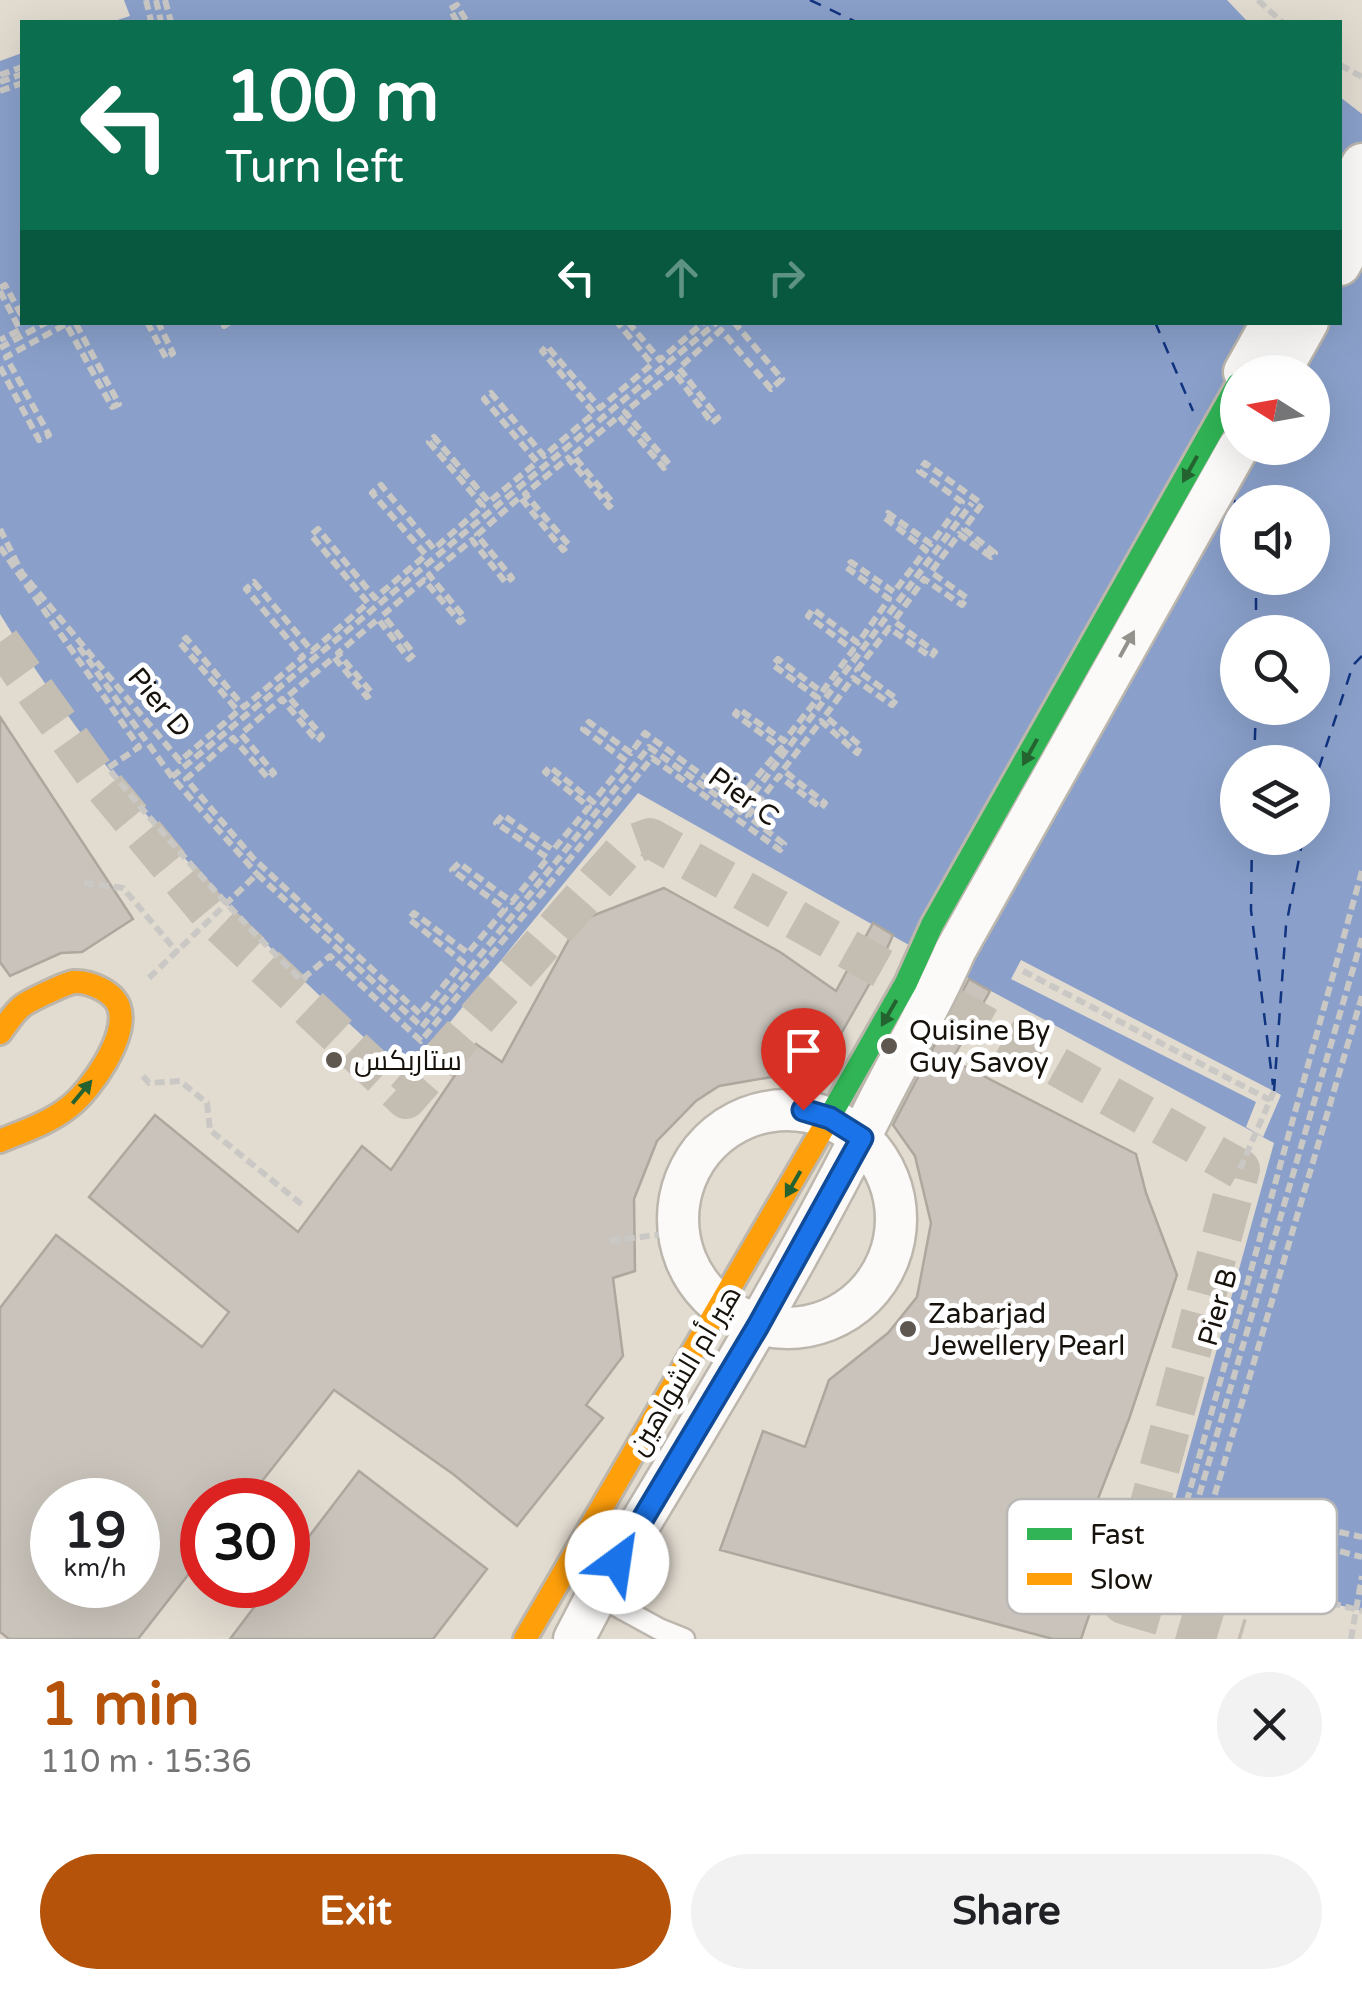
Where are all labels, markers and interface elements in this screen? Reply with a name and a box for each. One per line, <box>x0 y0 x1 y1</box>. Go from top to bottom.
text: 100 m <box>225 56 439 140</box>
icon: left <box>60 60 190 190</box>
text: Turn left <box>225 141 404 195</box>
icon: left <box>549 250 604 305</box>
icon: ahead <box>654 250 709 305</box>
icon: right <box>759 250 814 305</box>
north arrow <box>1220 355 1330 465</box>
map controls <box>1220 355 1330 855</box>
one-way arrow <box>1181 455 1199 483</box>
button: sound <box>1220 485 1330 595</box>
button: search <box>1220 615 1330 725</box>
one-way arrow <box>1119 630 1136 659</box>
street label: Pier D <box>120 661 198 744</box>
one-way arrow <box>1021 738 1039 766</box>
button: layers <box>1220 745 1330 855</box>
street label: Pier C <box>702 760 785 834</box>
one-way arrow <box>881 998 898 1027</box>
pin <box>761 1008 846 1111</box>
place label: Quisine By Guy Savoy <box>909 1014 1050 1080</box>
icon: arrive <box>776 1023 831 1078</box>
marker: Quisine By Guy Savoy <box>878 1035 900 1057</box>
place label: ستاربكس <box>354 1044 462 1078</box>
marker: ستاربكس <box>323 1049 345 1071</box>
one-way arrow <box>71 1080 93 1105</box>
one-way arrow <box>784 1169 801 1198</box>
street label: Pier B <box>1191 1265 1245 1350</box>
street label: هير أم الشواهين <box>620 1279 751 1462</box>
place label: Zabarjad Jewellery Pearl <box>928 1297 1125 1363</box>
marker: Zabarjad Jewellery Pearl <box>897 1318 919 1340</box>
speed limit sign: 30 <box>180 1478 310 1608</box>
legend <box>1007 1499 1337 1614</box>
text: 19 <box>64 1501 126 1561</box>
position arrow <box>565 1510 669 1614</box>
text: Fast <box>1090 1518 1145 1552</box>
text: km/h <box>64 1553 126 1583</box>
text: Slow <box>1090 1563 1153 1597</box>
text: 1 min <box>40 1669 200 1741</box>
button: close <box>1217 1672 1322 1777</box>
text: 110 m · 15:36 <box>40 1743 252 1781</box>
button: Exit <box>40 1854 671 1969</box>
button: Share <box>691 1854 1322 1969</box>

